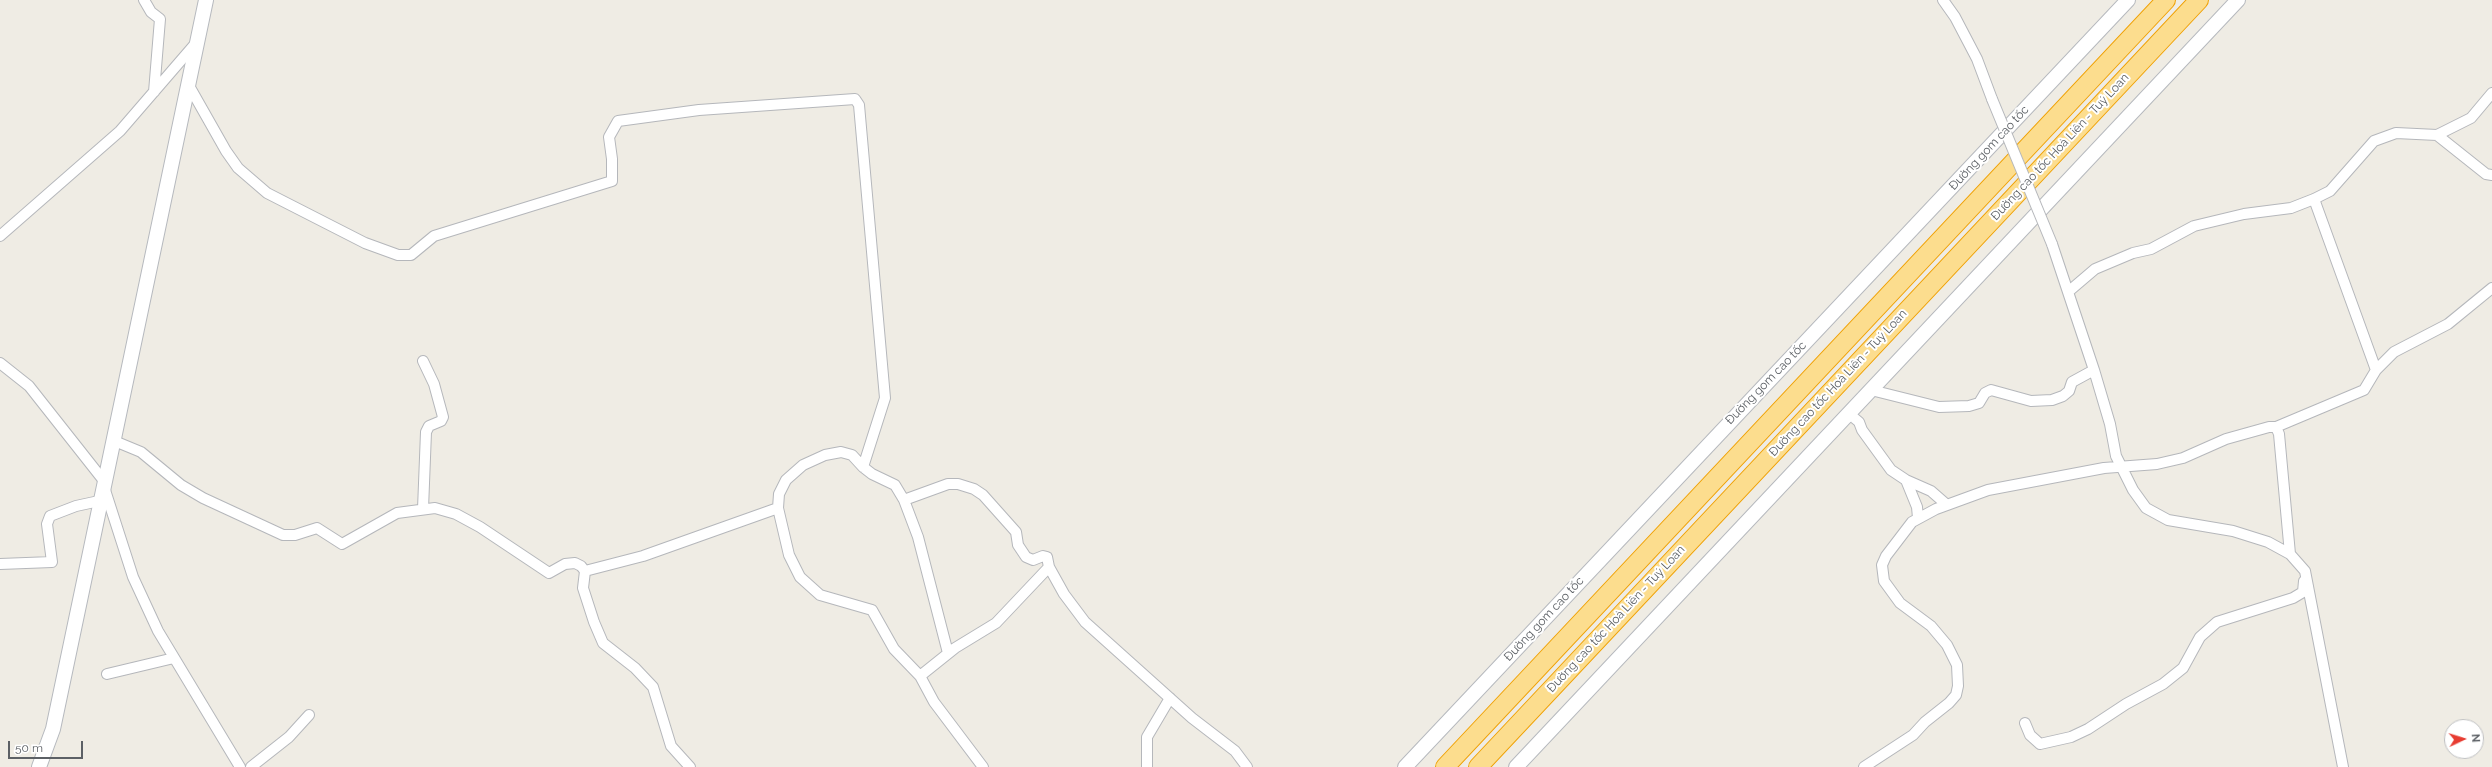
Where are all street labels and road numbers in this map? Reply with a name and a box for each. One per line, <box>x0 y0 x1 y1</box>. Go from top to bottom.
street label: Đường cao tốc Hoà Liên - Tuý Loan <box>1988 71 2132 223</box>
street label: Đường gom cao tốc <box>1946 103 2032 193</box>
street label: Đường cao tốc Hoà Liên - Tuý Loan <box>1766 307 1910 459</box>
street label: Đường gom cao tốc <box>1723 338 1809 428</box>
street label: Đường cao tốc Hoà Liên - Tuý Loan <box>1544 543 1688 695</box>
street label: Đường gom cao tốc <box>1501 574 1587 664</box>

